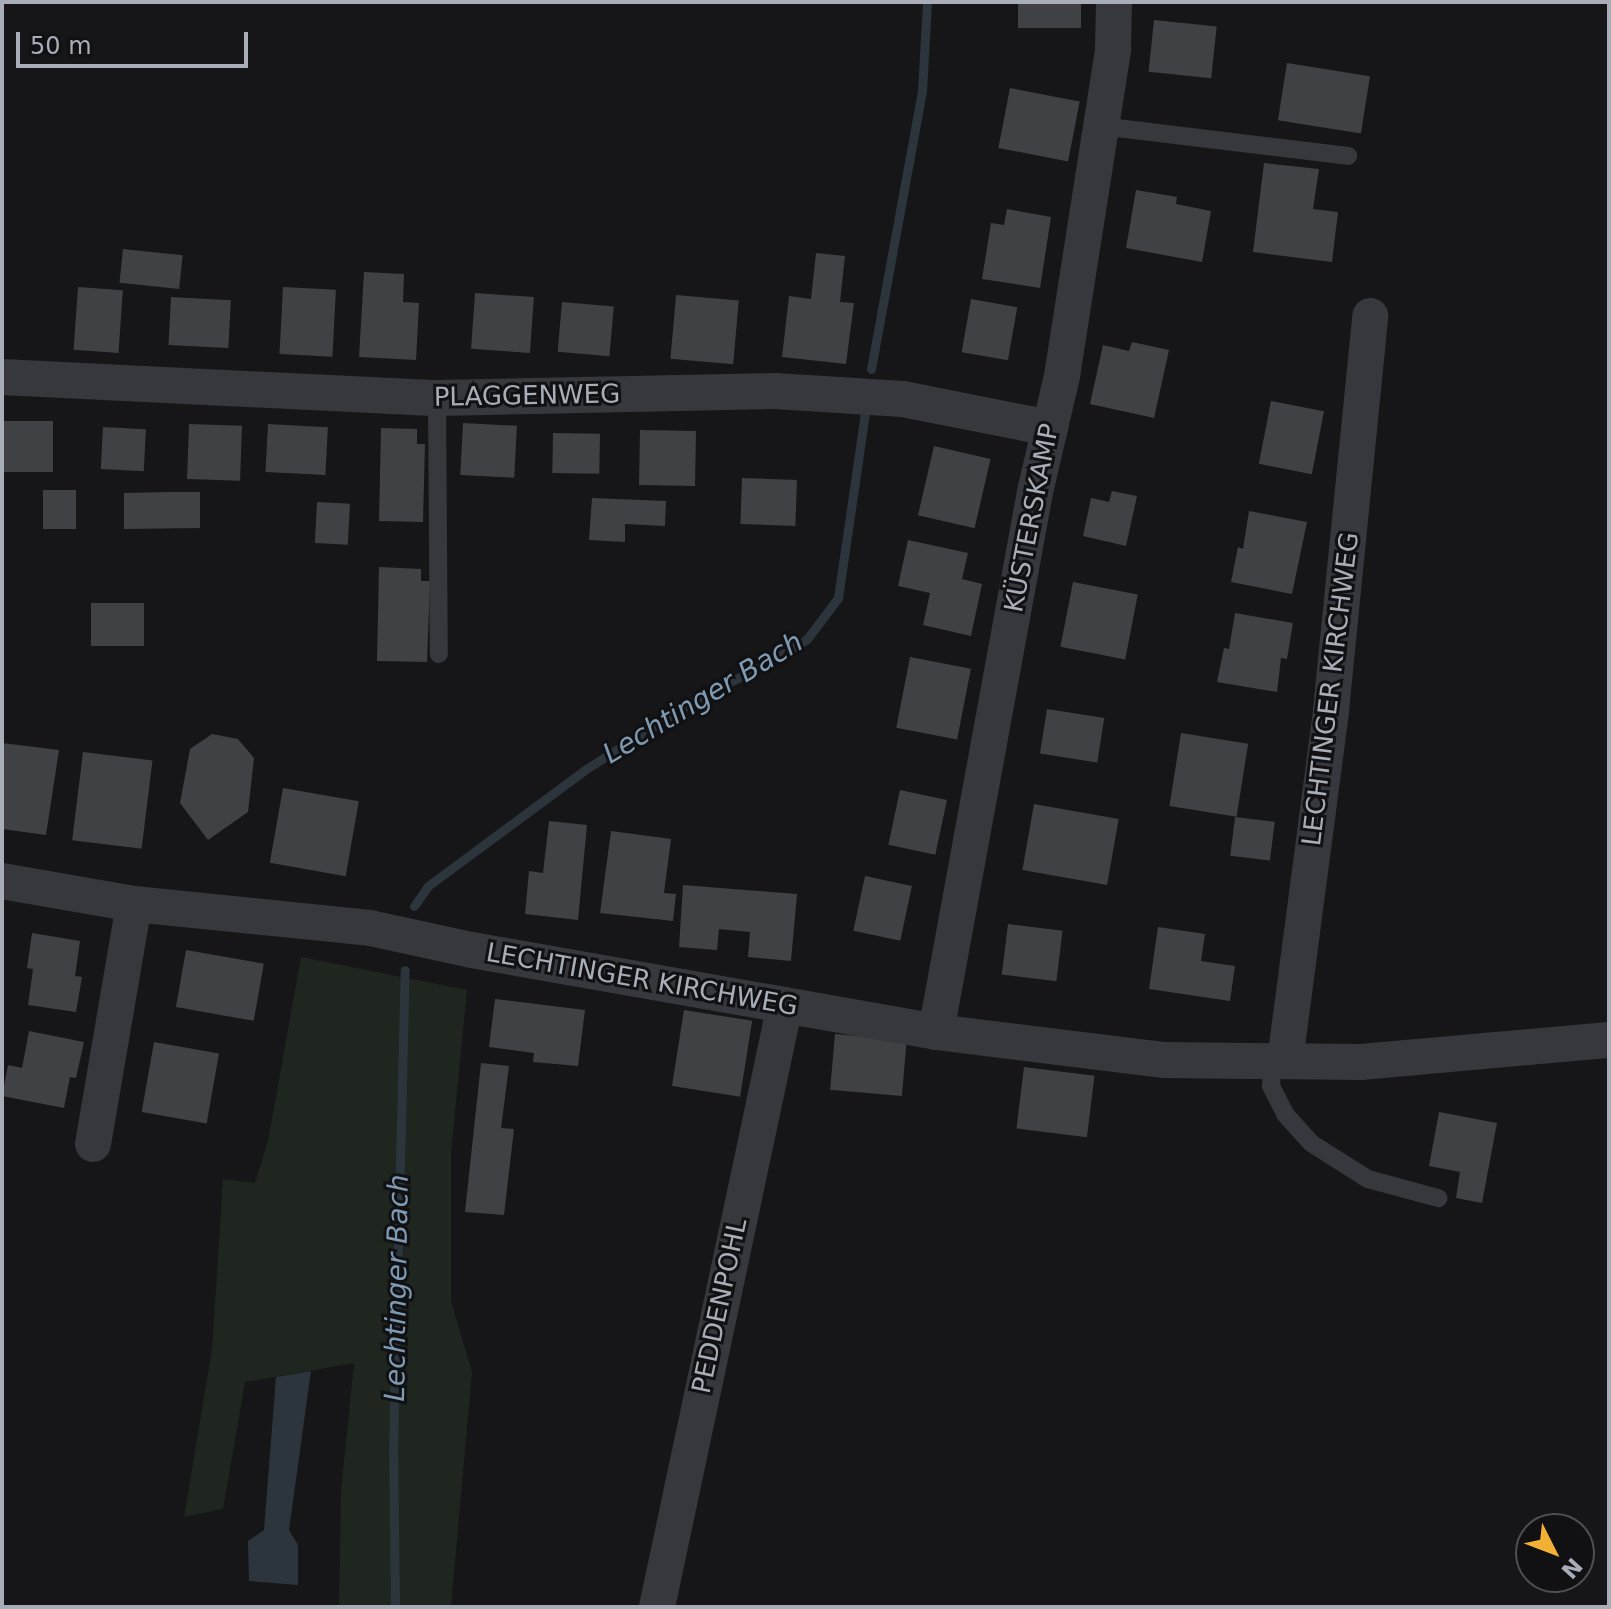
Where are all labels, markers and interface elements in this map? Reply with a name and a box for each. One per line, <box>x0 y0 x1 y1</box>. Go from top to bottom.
scale bar <box>20 16 252 66</box>
text: 50 m <box>30 32 92 60</box>
street label: PLAGGENWEG <box>433 379 621 413</box>
street label: KÜSTERSKAMP <box>998 421 1066 615</box>
street label: LECHTINGER KIRCHWEG <box>1296 530 1366 848</box>
water label: Lechtinger Bach <box>597 625 809 771</box>
street label: LECHTINGER KIRCHWEG <box>484 937 800 1023</box>
water label: Lechtinger Bach <box>378 1174 416 1402</box>
street label: PEDDENPOHL <box>686 1216 754 1396</box>
north arrow <box>1515 1513 1595 1593</box>
text: N <box>1556 1553 1587 1583</box>

